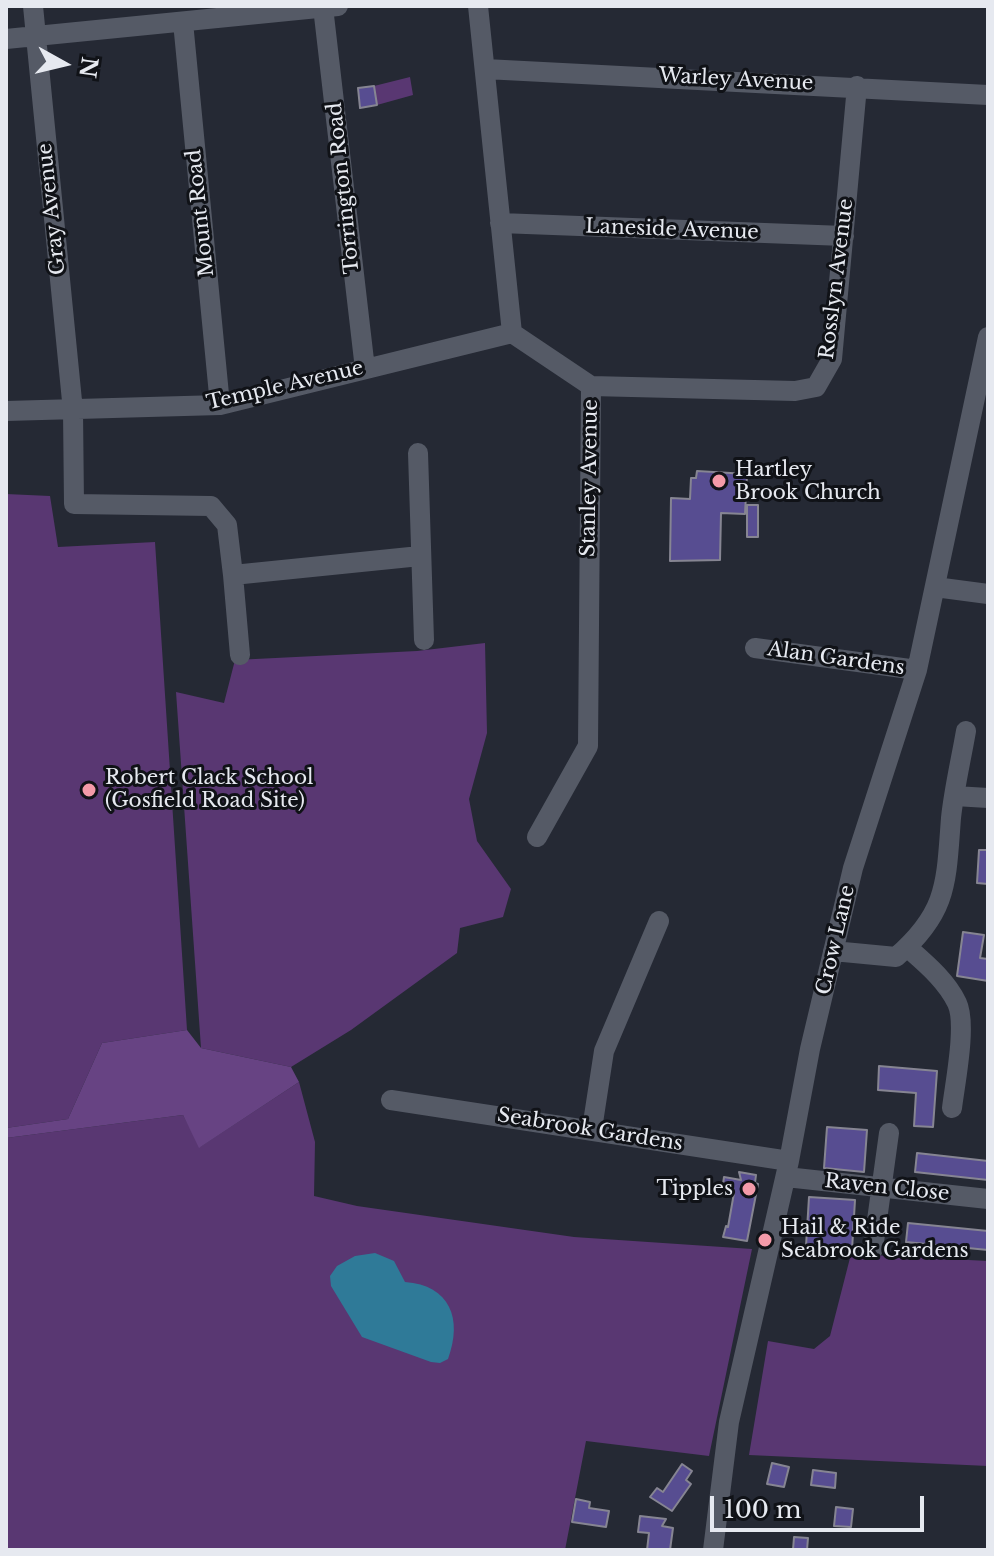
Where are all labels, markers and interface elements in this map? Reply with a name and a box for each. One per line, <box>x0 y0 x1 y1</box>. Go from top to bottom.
north arrow <box>24 24 104 104</box>
text: N <box>73 55 103 80</box>
street label: Warley Avenue <box>658 64 814 96</box>
street label: Torrington Road <box>323 101 365 275</box>
street label: Gray Avenue <box>33 142 71 276</box>
street label: Mount Road <box>182 148 220 278</box>
street label: Rosslyn Avenue <box>815 197 859 361</box>
street label: Laneside Avenue <box>585 215 759 245</box>
street label: Temple Avenue <box>204 356 366 416</box>
street label: Stanley Avenue <box>577 399 603 557</box>
place label: Hartley Brook Church <box>735 458 881 505</box>
marker: Hartley Brook Church <box>710 472 728 490</box>
street label: Alan Gardens <box>766 638 906 680</box>
place label: Robert Clack School (Gosfield Road Site) <box>105 766 313 813</box>
marker: Robert Clack School (Gosfield Road Site) <box>80 781 98 799</box>
street label: Crow Lane <box>812 883 860 997</box>
street label: Seabrook Gardens <box>495 1103 685 1157</box>
street label: Raven Close <box>823 1170 951 1206</box>
place label: Tipples <box>657 1177 733 1201</box>
marker: Tipples <box>740 1180 758 1198</box>
place label: Hail & Ride Seabrook Gardens <box>781 1216 969 1263</box>
marker: Hail & Ride Seabrook Gardens <box>756 1231 774 1249</box>
scale bar <box>714 1480 928 1530</box>
text: 100 m <box>724 1495 802 1524</box>

